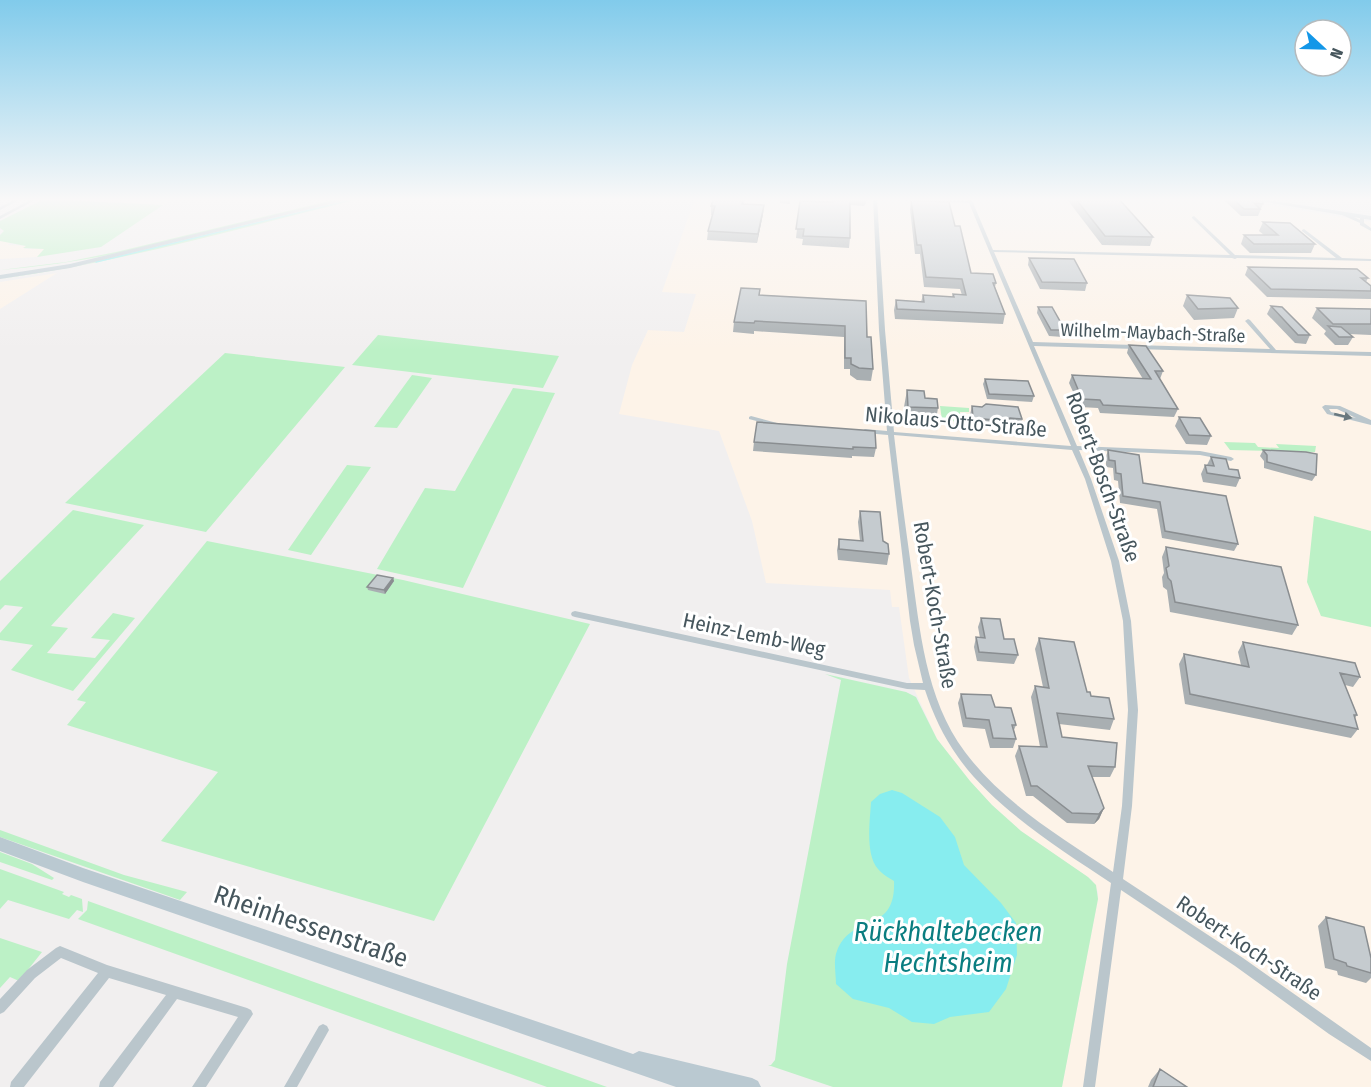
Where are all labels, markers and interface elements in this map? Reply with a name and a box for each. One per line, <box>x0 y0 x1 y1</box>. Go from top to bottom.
north arrow <box>1293 18 1353 78</box>
text: N <box>1326 45 1347 61</box>
street label: Wilhelm-Maybach-Straße <box>1060 319 1246 347</box>
street label: Robert-Bosch-Straße <box>1060 388 1146 566</box>
street label: Nikolaus-Otto-Straße <box>864 401 1048 443</box>
one-way arrow <box>1333 412 1352 422</box>
street label: Robert-Koch-Straße <box>907 519 963 691</box>
street label: Heinz-Lemb-Weg <box>680 607 828 663</box>
street label: Rheinhessenstraße <box>210 879 412 974</box>
street label: Robert-Koch-Straße <box>1171 890 1327 1006</box>
water label: Rückhaltebecken Hechtsheim <box>854 916 1042 979</box>

